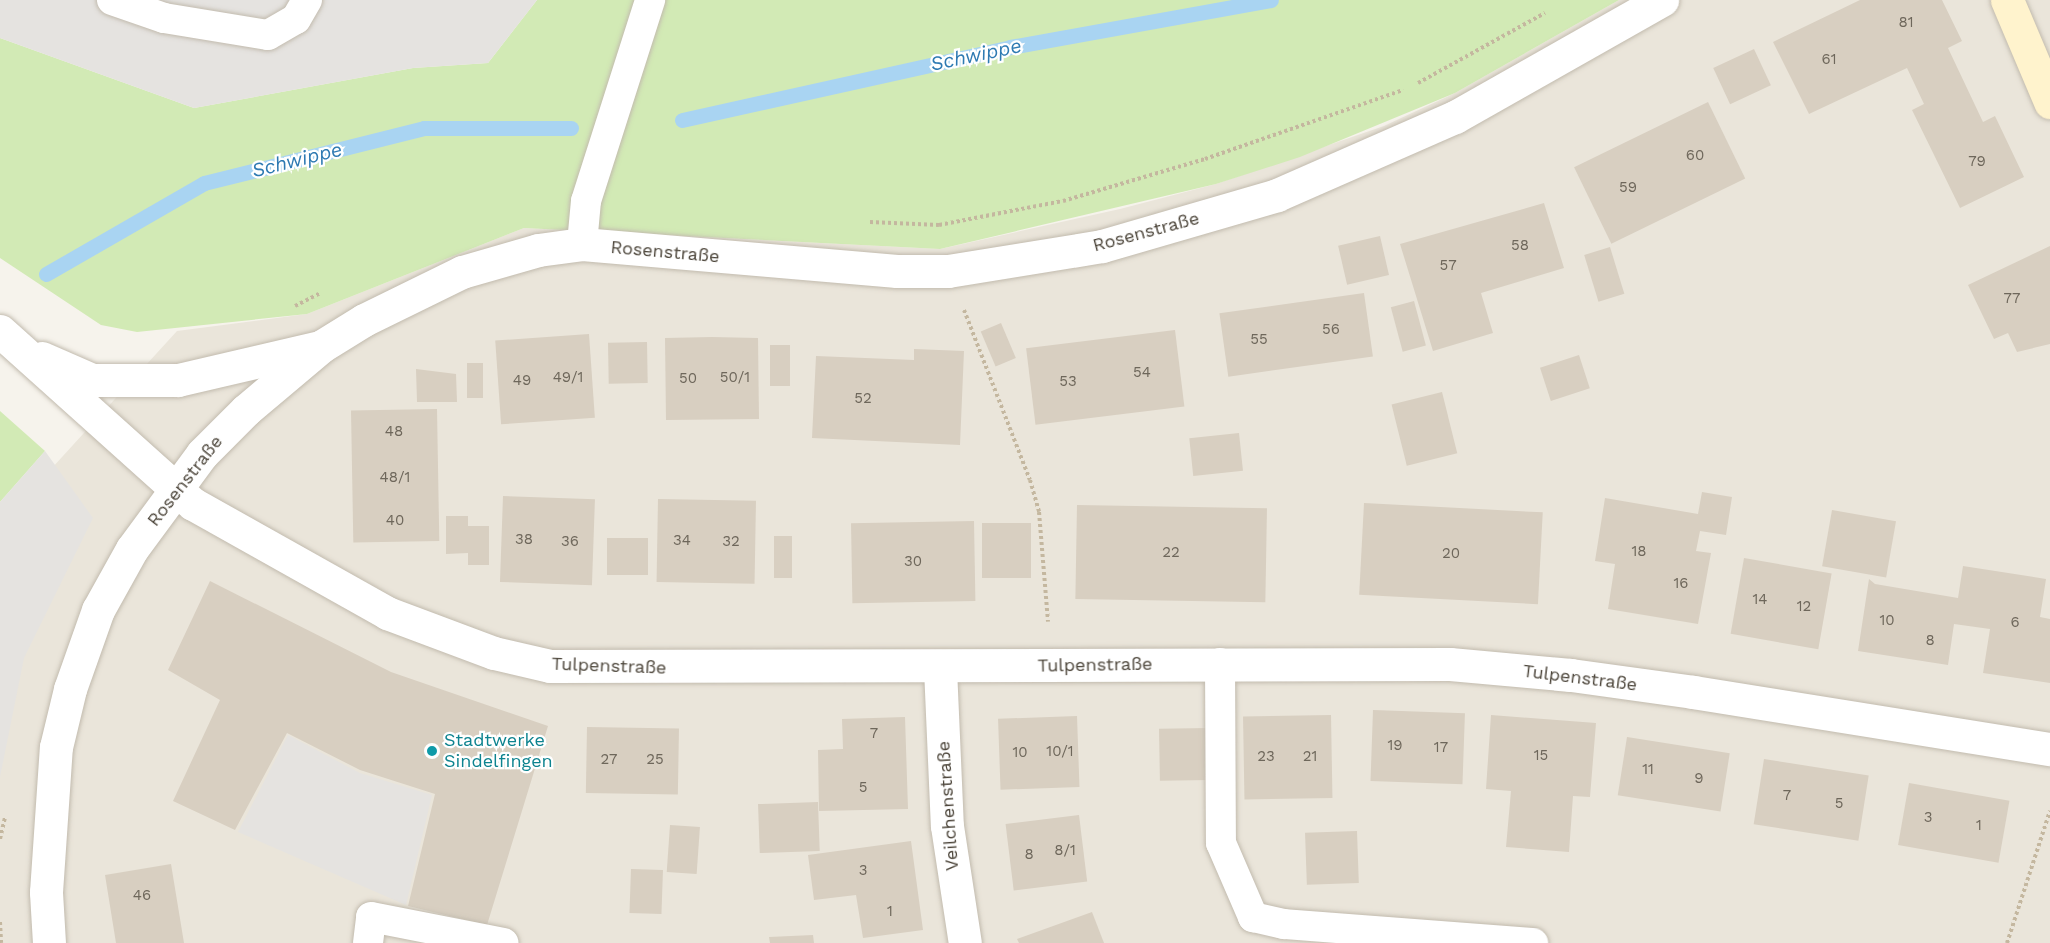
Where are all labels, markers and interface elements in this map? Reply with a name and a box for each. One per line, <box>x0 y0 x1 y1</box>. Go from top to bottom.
house number: 81 <box>1898 14 1914 32</box>
water label: Schwippe <box>928 34 1024 76</box>
house number: 61 <box>1822 51 1836 69</box>
water label: Schwippe <box>249 137 345 183</box>
house number: 60 <box>1686 147 1704 165</box>
house number: 79 <box>1968 153 1986 171</box>
house number: 59 <box>1619 179 1637 197</box>
street label: Rosenstraße <box>1090 207 1202 257</box>
street label: Rosenstraße <box>610 236 720 268</box>
house number: 58 <box>1511 237 1529 255</box>
house number: 57 <box>1439 257 1457 275</box>
house number: 77 <box>2004 290 2020 308</box>
house number: 56 <box>1322 321 1340 339</box>
house number: 55 <box>1250 331 1268 349</box>
house number: 54 <box>1133 364 1151 382</box>
house number: 49/1 <box>553 369 583 387</box>
house number: 50/1 <box>720 369 750 387</box>
house number: 50 <box>679 370 697 388</box>
house number: 49 <box>513 372 531 390</box>
house number: 53 <box>1059 373 1077 391</box>
house number: 52 <box>854 390 872 408</box>
house number: 48 <box>385 423 403 441</box>
street label: Rosenstraße <box>143 431 227 531</box>
house number: 48/1 <box>380 469 410 487</box>
house number: 40 <box>386 512 404 530</box>
house number: 38 <box>515 531 533 549</box>
house number: 34 <box>673 532 691 550</box>
house number: 36 <box>561 533 579 551</box>
house number: 32 <box>722 533 740 551</box>
house number: 18 <box>1631 543 1647 561</box>
house number: 22 <box>1162 544 1180 562</box>
house number: 20 <box>1442 545 1460 563</box>
house number: 30 <box>904 553 922 571</box>
house number: 16 <box>1674 575 1688 593</box>
house number: 14 <box>1752 591 1768 609</box>
house number: 12 <box>1797 598 1811 616</box>
house number: 10 <box>1879 612 1895 630</box>
house number: 6 <box>2010 614 2020 632</box>
house number: 8 <box>1925 632 1935 650</box>
street label: Tulpenstraße <box>551 653 667 679</box>
street label: Tulpenstraße <box>1037 653 1153 677</box>
street label: Tulpenstraße <box>1522 660 1638 696</box>
house number: 7 <box>870 725 878 743</box>
place label: Stadtwerke Sindelfingen <box>444 730 553 772</box>
house number: 19 <box>1387 737 1403 755</box>
house number: 17 <box>1434 739 1448 757</box>
street label: Veilchenstraße <box>933 740 963 872</box>
house number: 10/1 <box>1046 743 1074 761</box>
marker: Stadtwerke Sindelfingen <box>425 744 439 758</box>
house number: 10 <box>1012 744 1028 762</box>
house number: 15 <box>1534 747 1548 765</box>
house number: 23 <box>1257 748 1275 766</box>
house number: 21 <box>1303 748 1317 766</box>
house number: 27 <box>601 751 617 769</box>
house number: 25 <box>646 751 664 769</box>
house number: 11 <box>1642 761 1654 779</box>
house number: 9 <box>1694 770 1704 788</box>
house number: 5 <box>859 779 867 797</box>
house number: 7 <box>1783 787 1791 805</box>
house number: 5 <box>1835 795 1843 813</box>
house number: 3 <box>1924 809 1932 827</box>
house number: 1 <box>1976 817 1982 835</box>
house number: 8/1 <box>1054 842 1076 860</box>
house number: 8 <box>1024 846 1034 864</box>
house number: 3 <box>859 862 867 880</box>
house number: 46 <box>133 887 151 905</box>
house number: 1 <box>887 903 893 921</box>

